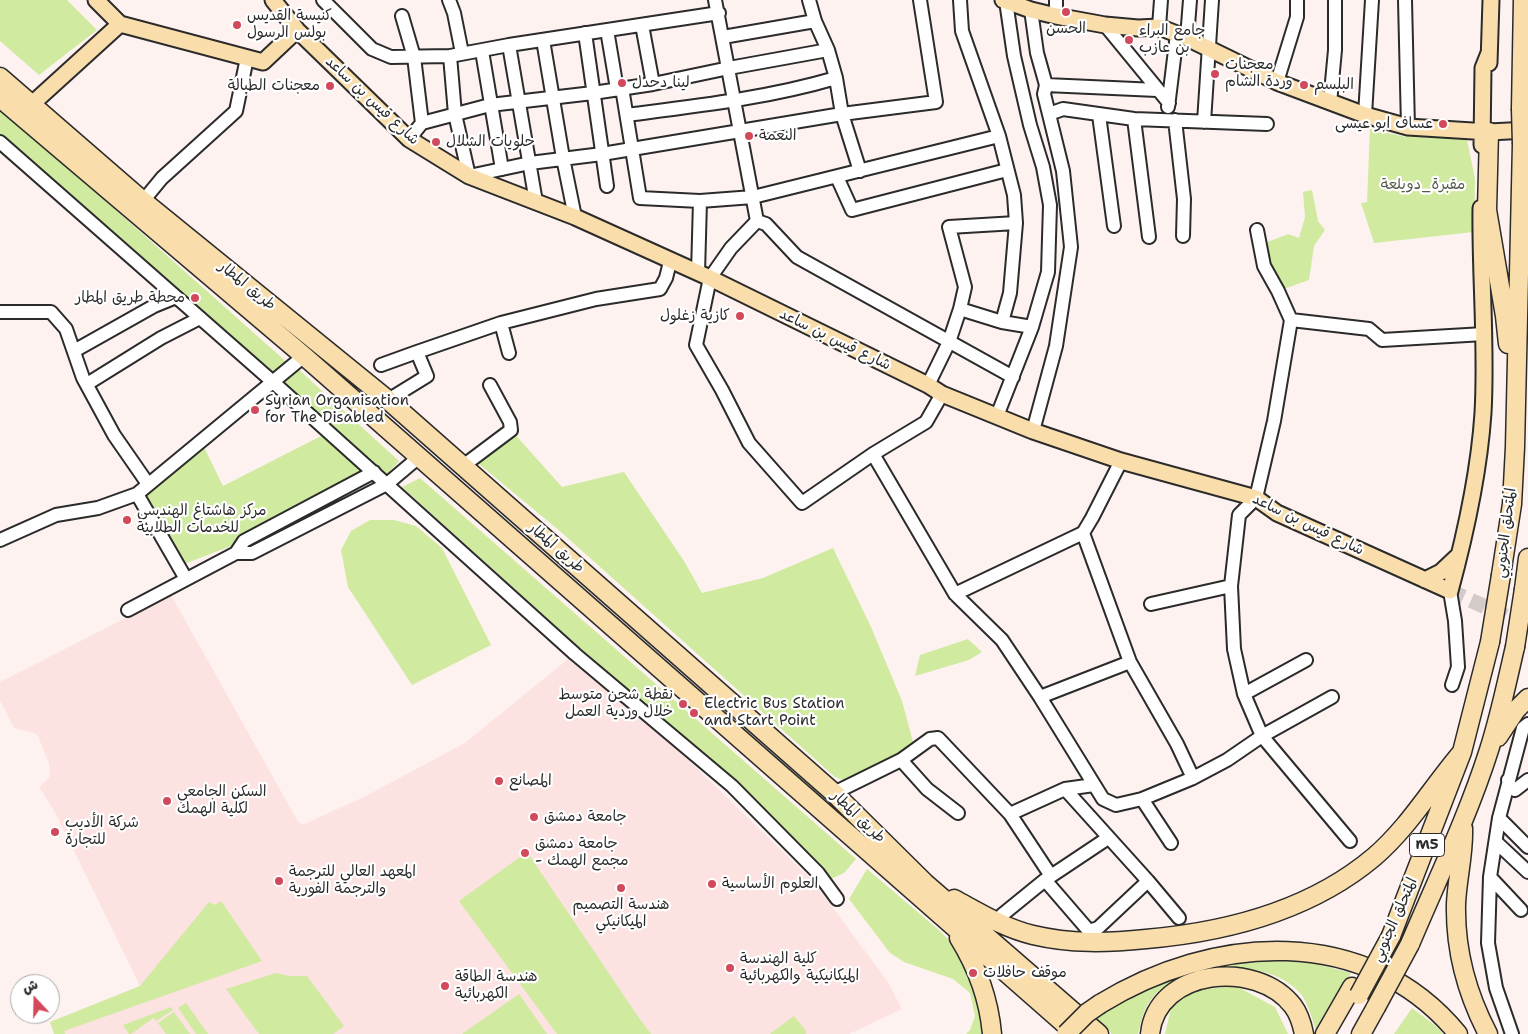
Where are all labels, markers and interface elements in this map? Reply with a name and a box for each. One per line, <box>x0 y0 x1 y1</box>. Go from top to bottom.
marker: الحسن <box>1060 6 1072 18</box>
place label: كنيسة القديس بولس الرسول <box>247 7 332 42</box>
marker: كنيسة القديس بولس الرسول <box>231 19 243 31</box>
place label: الحسن <box>1046 20 1086 38</box>
place label: جامع البراء بن عازب <box>1139 22 1206 57</box>
marker: جامع البراء بن عازب <box>1123 34 1135 46</box>
street label: شارع قيس بن ساعد <box>321 53 423 149</box>
place label: معجنات وردة الشام <box>1225 56 1293 91</box>
marker: معجنات وردة الشام <box>1209 68 1221 80</box>
place label: لينا دحدل <box>632 74 690 92</box>
place label: البلسم <box>1314 76 1354 94</box>
place label: معجنات الطبالة <box>228 77 320 95</box>
marker: لينا دحدل <box>616 77 628 89</box>
marker: البلسم <box>1298 79 1310 91</box>
marker: معجنات الطبالة <box>324 80 336 92</box>
place label: عساف ابو عيسى <box>1335 115 1433 133</box>
marker: عساف ابو عيسى <box>1437 118 1449 130</box>
place label: النعمة <box>759 127 797 145</box>
marker: النعمة <box>743 130 755 142</box>
place label: حلويات الشلال <box>446 133 535 151</box>
marker: حلويات الشلال <box>430 136 442 148</box>
park label: مقبرة_دويلعة <box>1381 176 1465 194</box>
street label: طريق المطار <box>215 258 279 314</box>
place label: محطة طريق المطار <box>76 289 185 307</box>
marker: محطة طريق المطار <box>189 292 201 304</box>
street label: شارع قيس بن ساعد <box>776 305 894 375</box>
place label: كازية زغلول <box>660 307 730 325</box>
marker: كازية زغلول <box>734 310 746 322</box>
place label: Syrian Organisation for The Disabled <box>265 392 409 427</box>
marker: Syrian Organisation for The Disabled <box>249 404 261 416</box>
street label: المتحلق الجنوبي <box>1492 487 1520 579</box>
street label: شارع قيس بن ساعد <box>1249 490 1367 560</box>
place label: مركز هاشتاغ الهندسي للخدمات الطلابية <box>137 502 267 537</box>
marker: مركز هاشتاغ الهندسي للخدمات الطلابية <box>121 514 133 526</box>
street label: طريق المطار <box>524 519 588 577</box>
place label: نقطة شحن متوسط خلال وردية العمل <box>559 686 673 721</box>
place label: Electric Bus Station and Start Point <box>704 695 845 730</box>
marker: نقطة شحن متوسط خلال وردية العمل <box>677 698 689 710</box>
marker: Electric Bus Station and Start Point <box>688 707 700 719</box>
place label: المصانع <box>509 772 552 790</box>
marker: المصانع <box>493 775 505 787</box>
place label: السكن الجامعي لكلية الهمك <box>177 783 266 818</box>
street label: طريق المطار <box>827 787 889 847</box>
marker: السكن الجامعي لكلية الهمك <box>161 795 173 807</box>
place label: جامعة دمشق <box>544 808 627 826</box>
marker: جامعة دمشق <box>528 811 540 823</box>
place label: شركة الأديب للتجارة <box>65 814 139 849</box>
marker: شركة الأديب للتجارة <box>49 826 61 838</box>
road number: M5 <box>1410 834 1444 856</box>
place label: جامعة دمشق - مجمع الهمك <box>535 835 628 870</box>
marker: جامعة دمشق - مجمع الهمك <box>519 847 531 859</box>
place label: المعهد العالي للترجمة والترجمة الفورية <box>289 863 416 898</box>
marker: المعهد العالي للترجمة والترجمة الفورية <box>273 875 285 887</box>
place label: العلوم الأساسية <box>722 875 818 893</box>
street label: المتحلق الجنوبي <box>1368 875 1422 965</box>
marker: العلوم الأساسية <box>706 878 718 890</box>
marker: هندسة التصميم الميكانيكي <box>615 882 627 894</box>
place label: هندسة التصميم الميكانيكي <box>573 896 669 931</box>
place label: كلية الهندسة الميكانيكية والكهربائية <box>740 950 859 985</box>
marker: كلية الهندسة الميكانيكية والكهربائية <box>724 962 736 974</box>
place label: موقف حافلات <box>983 964 1067 982</box>
marker: موقف حافلات <box>967 967 979 979</box>
place label: هندسة الطاقة الكهربائية <box>455 968 537 1003</box>
north arrow <box>10 974 60 1024</box>
text: ش <box>20 975 40 997</box>
marker: هندسة الطاقة الكهربائية <box>439 980 451 992</box>

